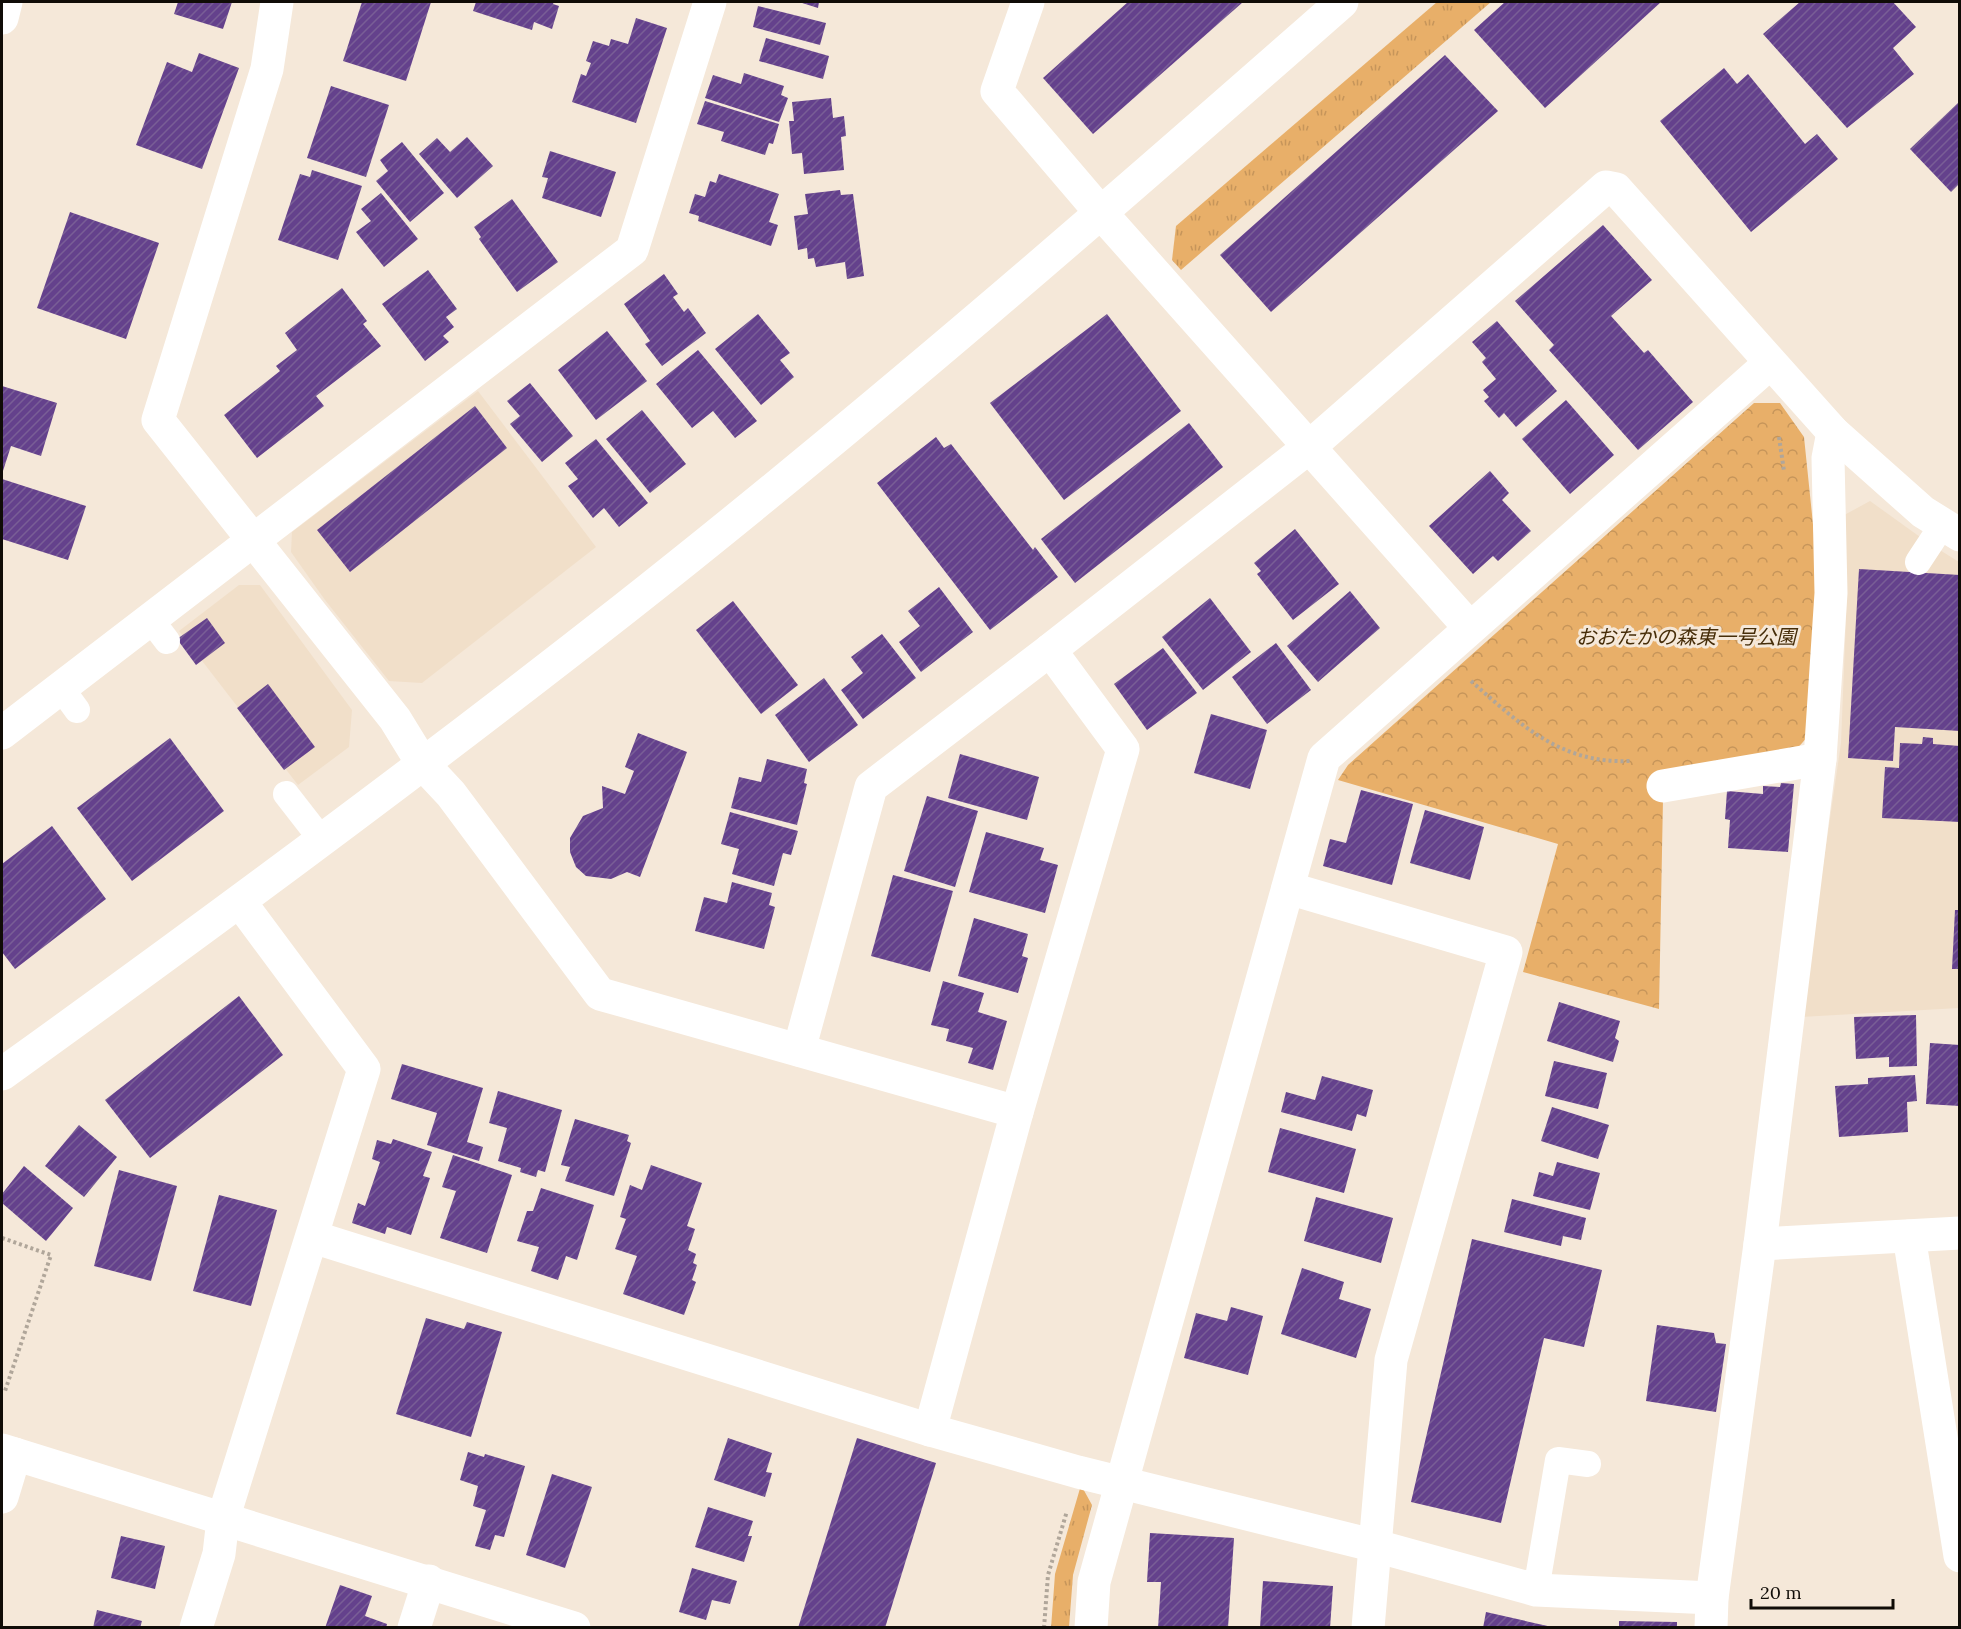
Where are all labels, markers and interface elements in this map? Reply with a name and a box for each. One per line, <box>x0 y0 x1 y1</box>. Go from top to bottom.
park label: おおたかの森東一号公園 <box>1576 624 1799 649</box>
scale bar <box>1751 1572 1894 1610</box>
text: 20 m <box>1760 1581 1802 1604</box>

